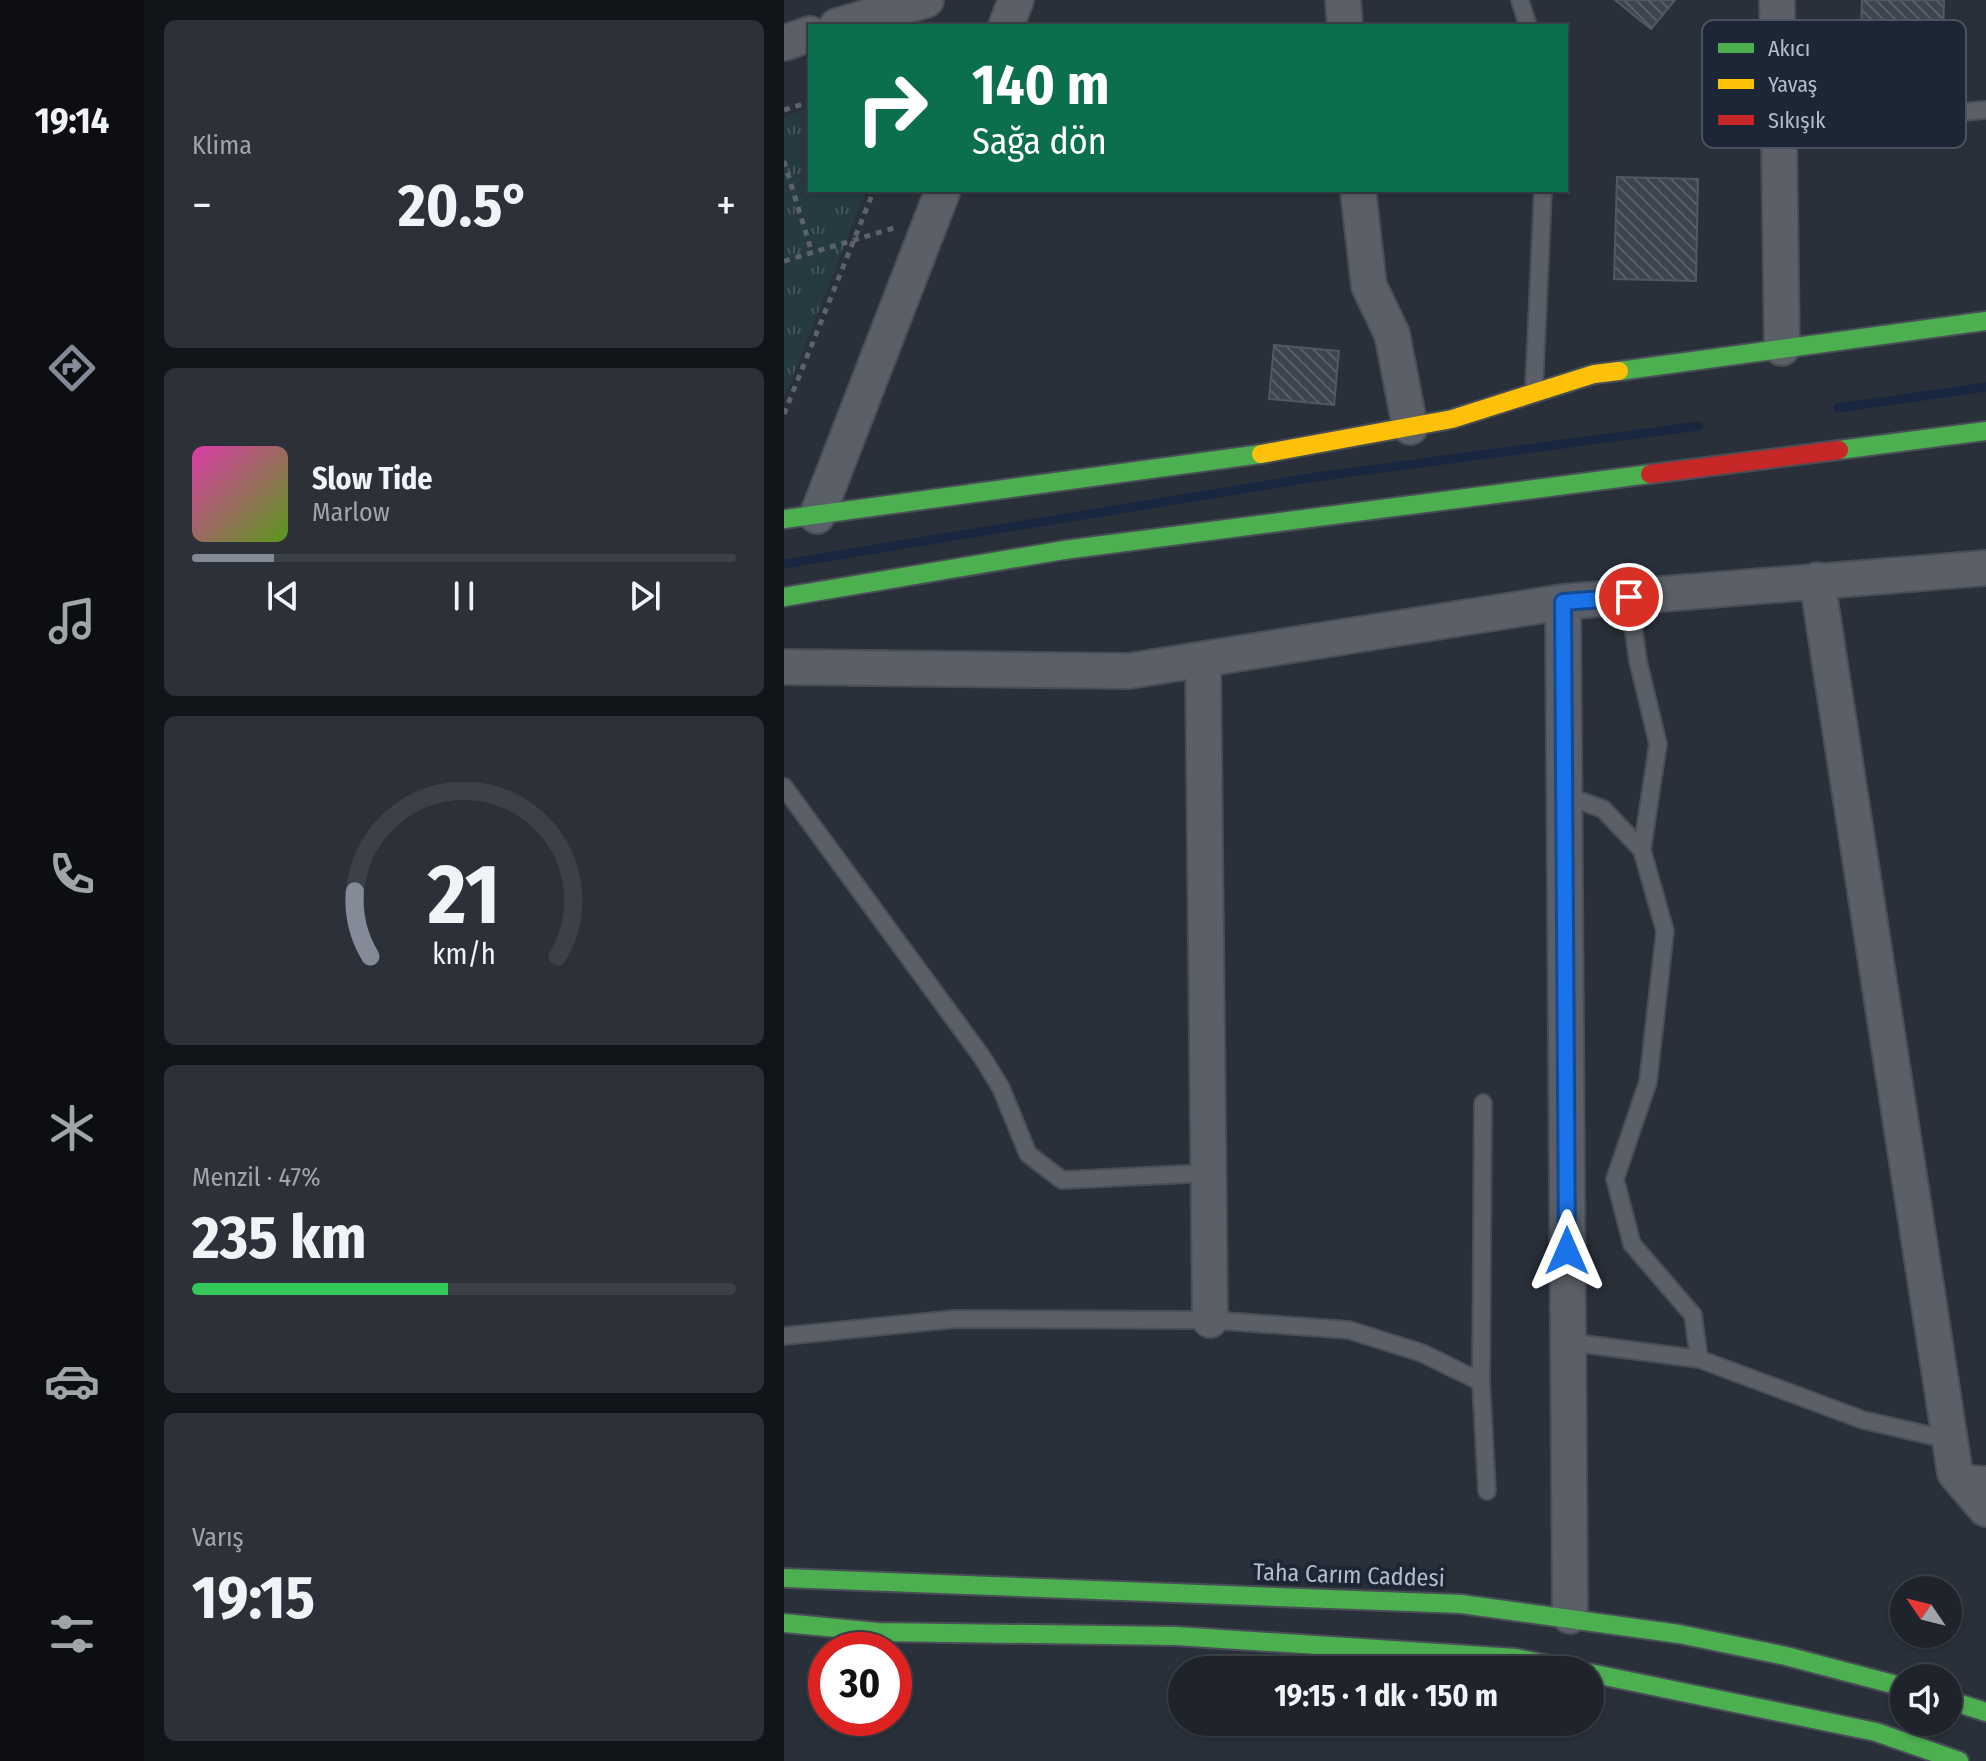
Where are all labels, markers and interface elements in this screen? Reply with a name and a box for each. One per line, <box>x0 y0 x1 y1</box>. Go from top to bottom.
legend <box>1702 20 1966 148</box>
text: Akıcı <box>1768 35 1810 62</box>
text: 140 m <box>972 52 1109 119</box>
icon: right <box>840 56 944 160</box>
text: Yavaş <box>1768 71 1817 98</box>
text: 19:14 <box>35 99 109 143</box>
text: Sıkışık <box>1768 107 1826 134</box>
text: Sağa dön <box>972 120 1107 164</box>
text: Klima <box>192 130 252 161</box>
text: 20.5° <box>398 170 530 242</box>
text: − <box>192 179 212 232</box>
text: + <box>716 179 736 232</box>
icon: directions <box>44 340 100 396</box>
text: Slow Tide <box>312 461 433 497</box>
text: Marlow <box>312 497 390 528</box>
pin <box>1595 563 1663 631</box>
icon: previous <box>261 574 305 618</box>
icon: pause <box>442 574 486 618</box>
icon: next <box>623 574 667 618</box>
icon: arrive <box>1607 575 1651 619</box>
icon: music <box>44 593 100 649</box>
text: 21 <box>427 844 500 944</box>
icon: phone <box>44 846 100 902</box>
text: km/h <box>432 937 496 972</box>
icon: climate <box>44 1100 100 1156</box>
text: Menzil · 47% <box>192 1162 321 1193</box>
text: 235 km <box>192 1202 366 1274</box>
position arrow <box>1525 1209 1609 1293</box>
icon: car <box>44 1353 100 1409</box>
text: Varış <box>192 1522 244 1553</box>
street label: Taha Carım Caddesi <box>1253 1558 1445 1592</box>
text: 19:15 <box>192 1562 315 1634</box>
north arrow <box>1890 1576 1962 1648</box>
map controls <box>1890 1576 1962 1736</box>
icon: filters <box>44 1606 100 1662</box>
speed limit sign: 30 <box>808 1632 912 1736</box>
button: sound <box>1890 1664 1962 1736</box>
text: 19:15 · 1 dk · 150 m <box>1274 1678 1498 1714</box>

